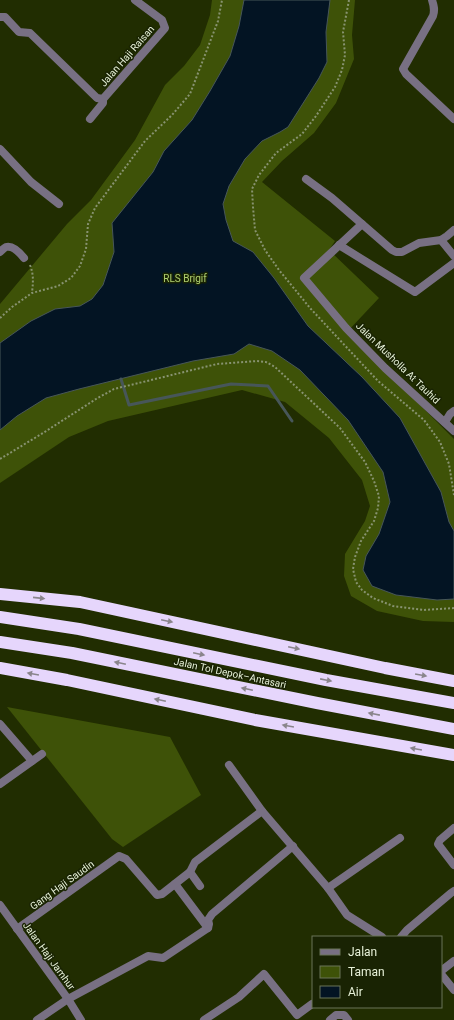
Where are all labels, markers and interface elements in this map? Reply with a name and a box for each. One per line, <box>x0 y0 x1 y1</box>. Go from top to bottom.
street label: Jalan Haji Raisan <box>98 23 156 89</box>
park label: RLS Brigif <box>163 273 207 284</box>
street label: Jalan Musholla At Tauhid <box>354 320 442 406</box>
one-way arrow <box>33 595 45 601</box>
one-way arrow <box>160 618 173 624</box>
one-way arrow <box>287 646 300 652</box>
one-way arrow <box>193 651 205 657</box>
street label: Jalan Tol Depok–Antasari <box>173 656 287 690</box>
one-way arrow <box>113 659 126 665</box>
one-way arrow <box>27 671 39 677</box>
one-way arrow <box>415 672 427 678</box>
one-way arrow <box>320 677 332 683</box>
one-way arrow <box>241 685 253 691</box>
one-way arrow <box>154 697 166 703</box>
one-way arrow <box>368 711 381 717</box>
one-way arrow <box>281 723 294 729</box>
one-way arrow <box>409 745 422 751</box>
street label: Gang Haji Saudin <box>28 858 96 912</box>
street label: Jalan Haji Jamhur <box>21 920 78 992</box>
legend <box>312 936 442 1008</box>
text: Jalan <box>348 945 377 959</box>
text: Taman <box>348 965 385 979</box>
text: Air <box>348 985 363 999</box>

